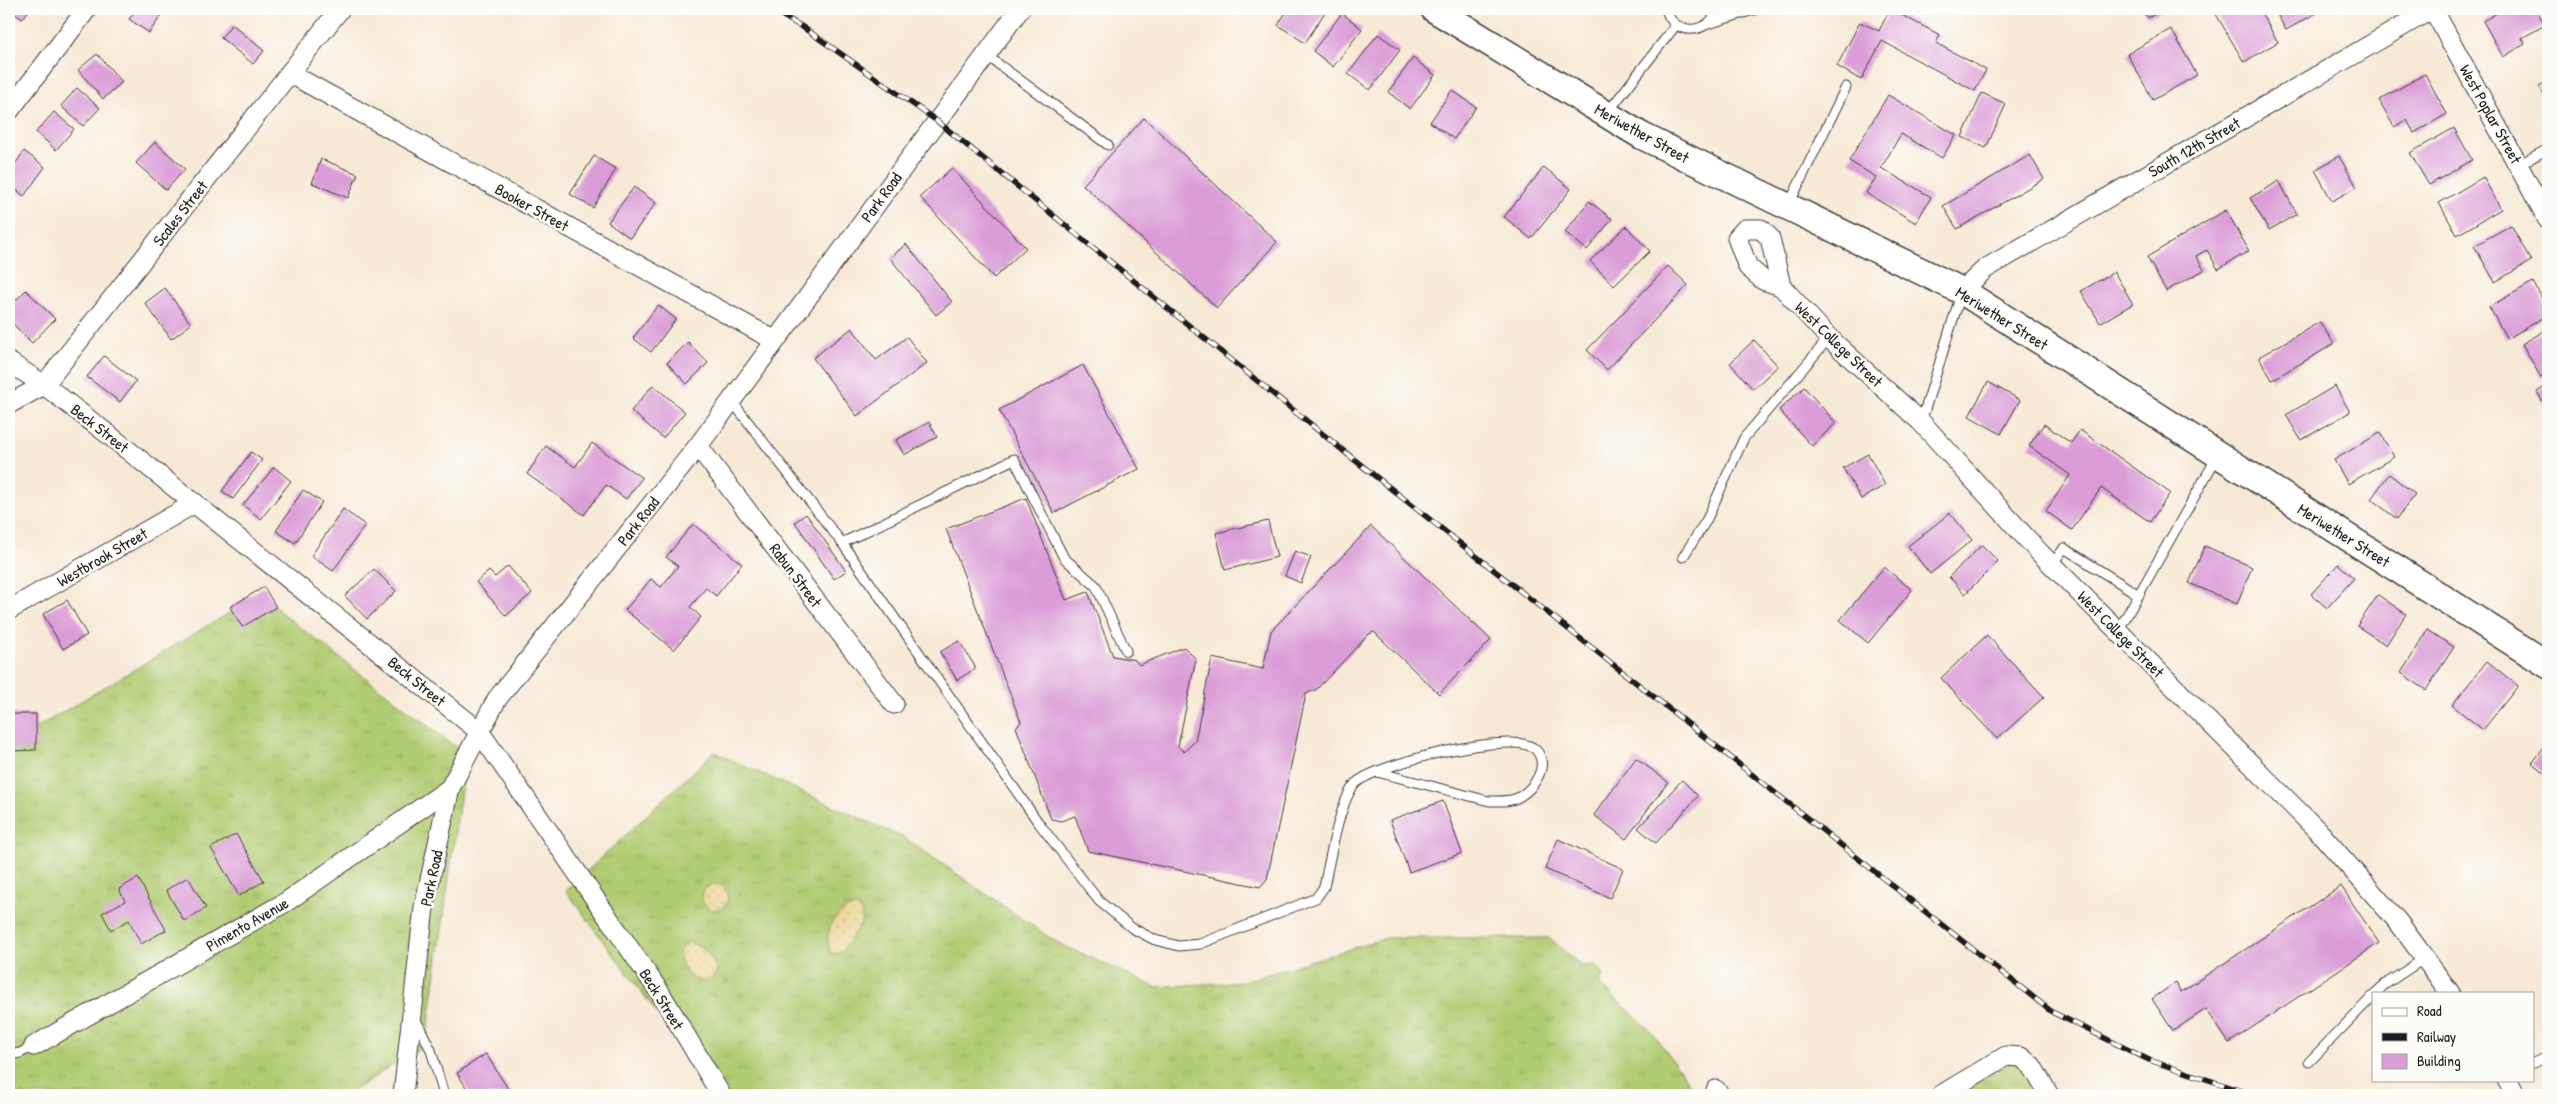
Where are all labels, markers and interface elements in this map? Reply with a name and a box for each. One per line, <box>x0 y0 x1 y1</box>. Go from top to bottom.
street label: West Poplar Street <box>2455 60 2528 168</box>
street label: Meriwether Street <box>1591 98 1694 168</box>
street label: South 12th Street <box>2144 112 2244 182</box>
street label: Park Road <box>855 168 907 226</box>
street label: Scales Street <box>147 175 213 250</box>
street label: Booker Street <box>491 178 573 237</box>
street label: Meriwether Street <box>1952 281 2053 355</box>
street label: West College Street <box>1790 296 1888 392</box>
street label: Beck Street <box>66 398 134 458</box>
street label: Park Road <box>612 492 664 550</box>
street label: Meriwether Street <box>2294 498 2395 572</box>
street label: Westbrook Street <box>53 522 152 592</box>
street label: Rabun Street <box>765 539 828 612</box>
street label: West College Street <box>2073 586 2170 683</box>
street label: Beck Street <box>384 651 451 711</box>
street label: Park Road <box>414 848 448 908</box>
street label: Pimento Avenue <box>202 891 293 957</box>
street label: Beck Street <box>635 964 690 1034</box>
legend <box>2372 992 2534 1082</box>
text: Road <box>2417 1000 2442 1021</box>
text: Railway <box>2417 1026 2456 1047</box>
text: Building <box>2417 1050 2461 1071</box>

